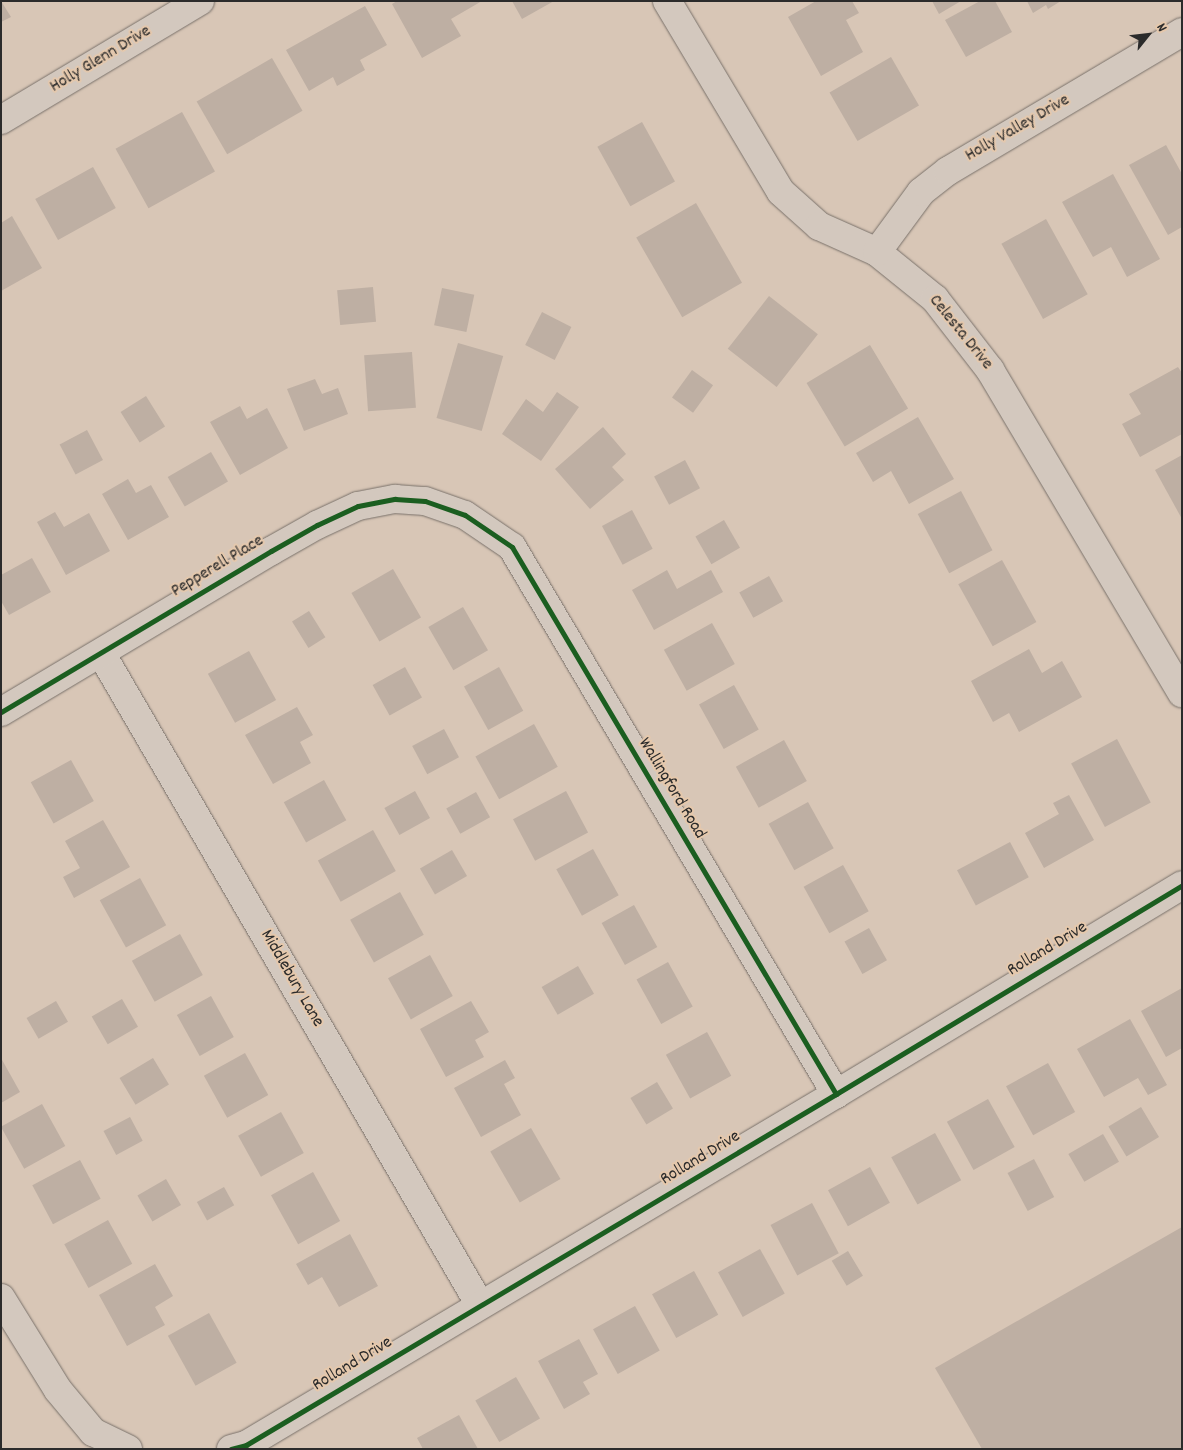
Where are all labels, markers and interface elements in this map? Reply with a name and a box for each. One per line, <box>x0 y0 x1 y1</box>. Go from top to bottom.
north arrow <box>1123 10 1173 60</box>
text: N <box>1151 20 1172 36</box>
street label: Holly Glenn Drive <box>47 21 155 99</box>
street label: Holly Valley Drive <box>962 90 1074 168</box>
street label: Celesta Drive <box>923 291 997 375</box>
street label: Pepperell Place <box>168 531 268 603</box>
street label: Wallingford Road <box>632 735 710 843</box>
street label: Rolland Drive <box>1004 918 1092 982</box>
street label: Middlebury Lane <box>254 927 328 1031</box>
street label: Rolland Drive <box>657 1127 745 1191</box>
street label: Rolland Drive <box>309 1333 397 1397</box>

